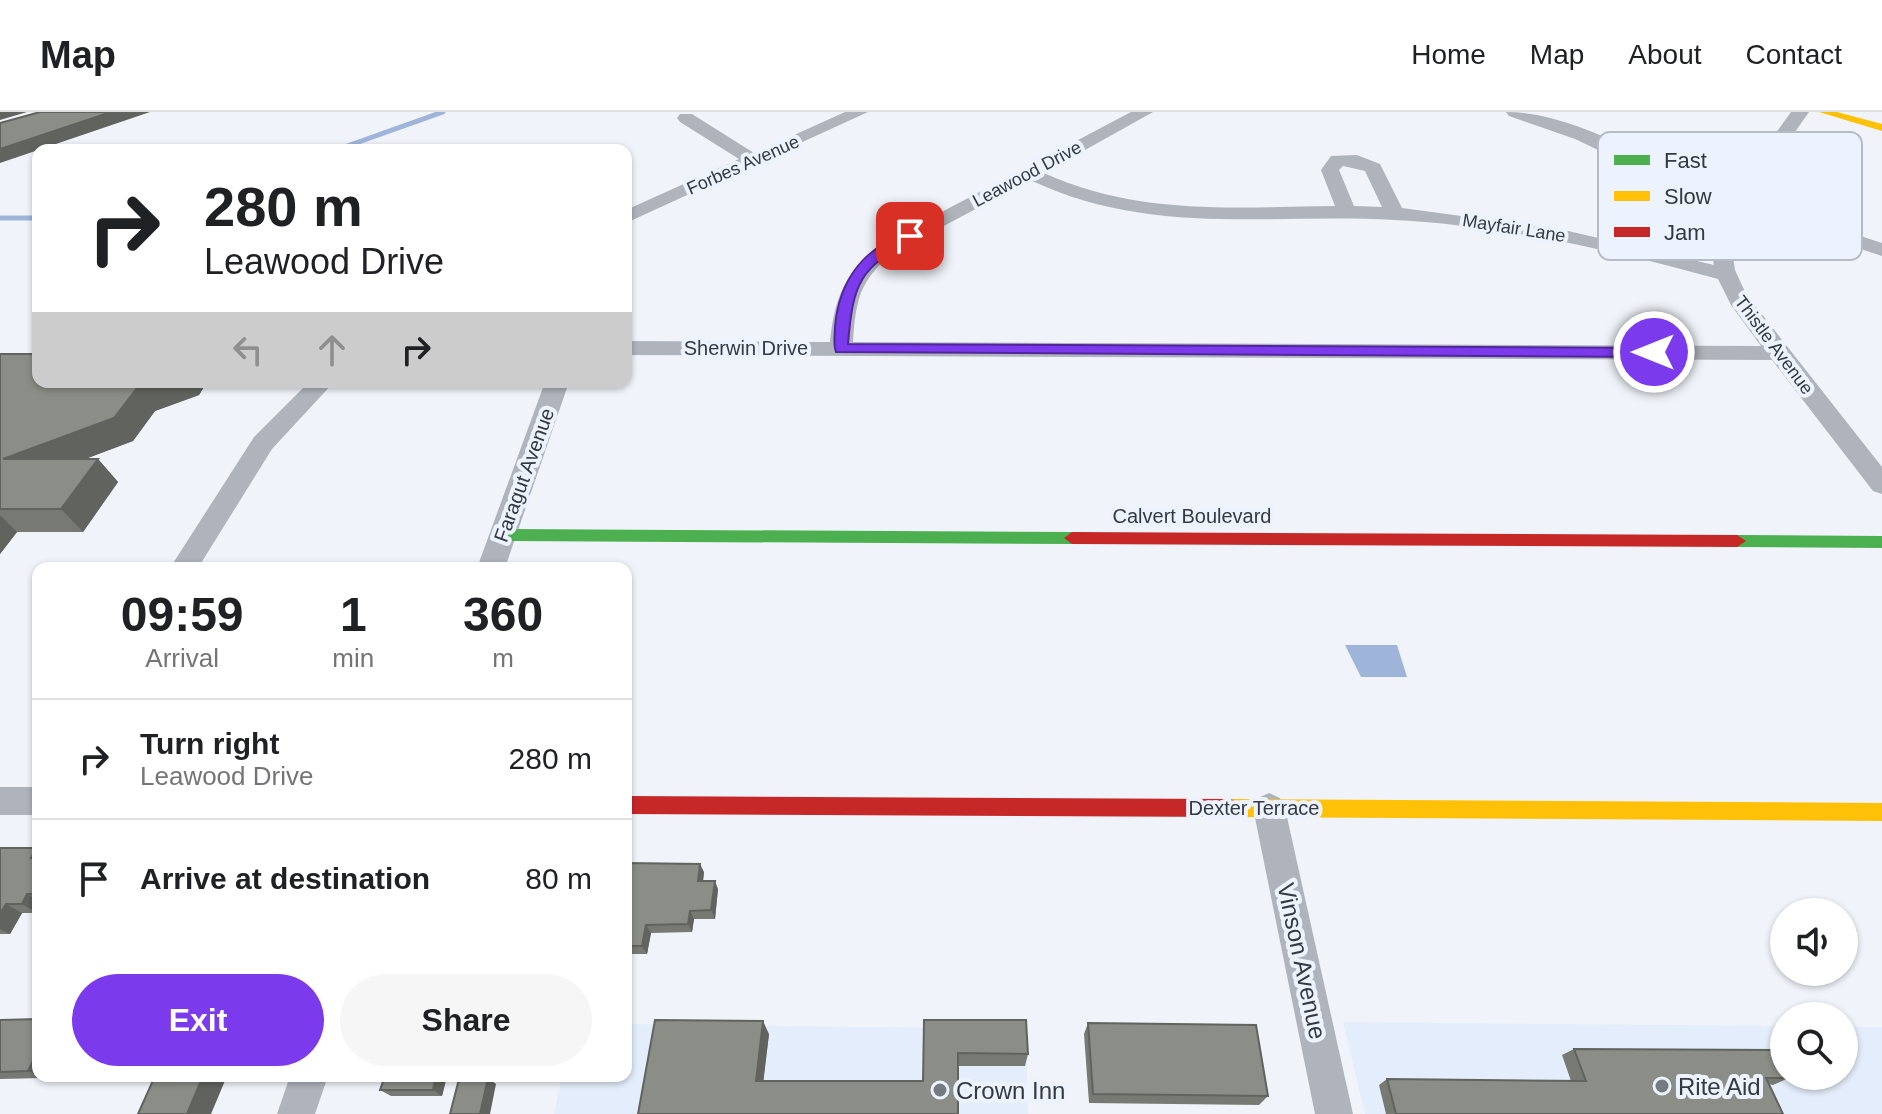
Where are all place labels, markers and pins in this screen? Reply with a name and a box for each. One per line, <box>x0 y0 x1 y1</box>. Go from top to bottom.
pin <box>876 202 944 270</box>
place label: Rite Aid <box>1678 1073 1761 1100</box>
place label: Crown Inn <box>956 1077 1065 1104</box>
marker: Rite Aid <box>1653 1077 1671 1095</box>
marker: Crown Inn <box>931 1081 949 1099</box>

